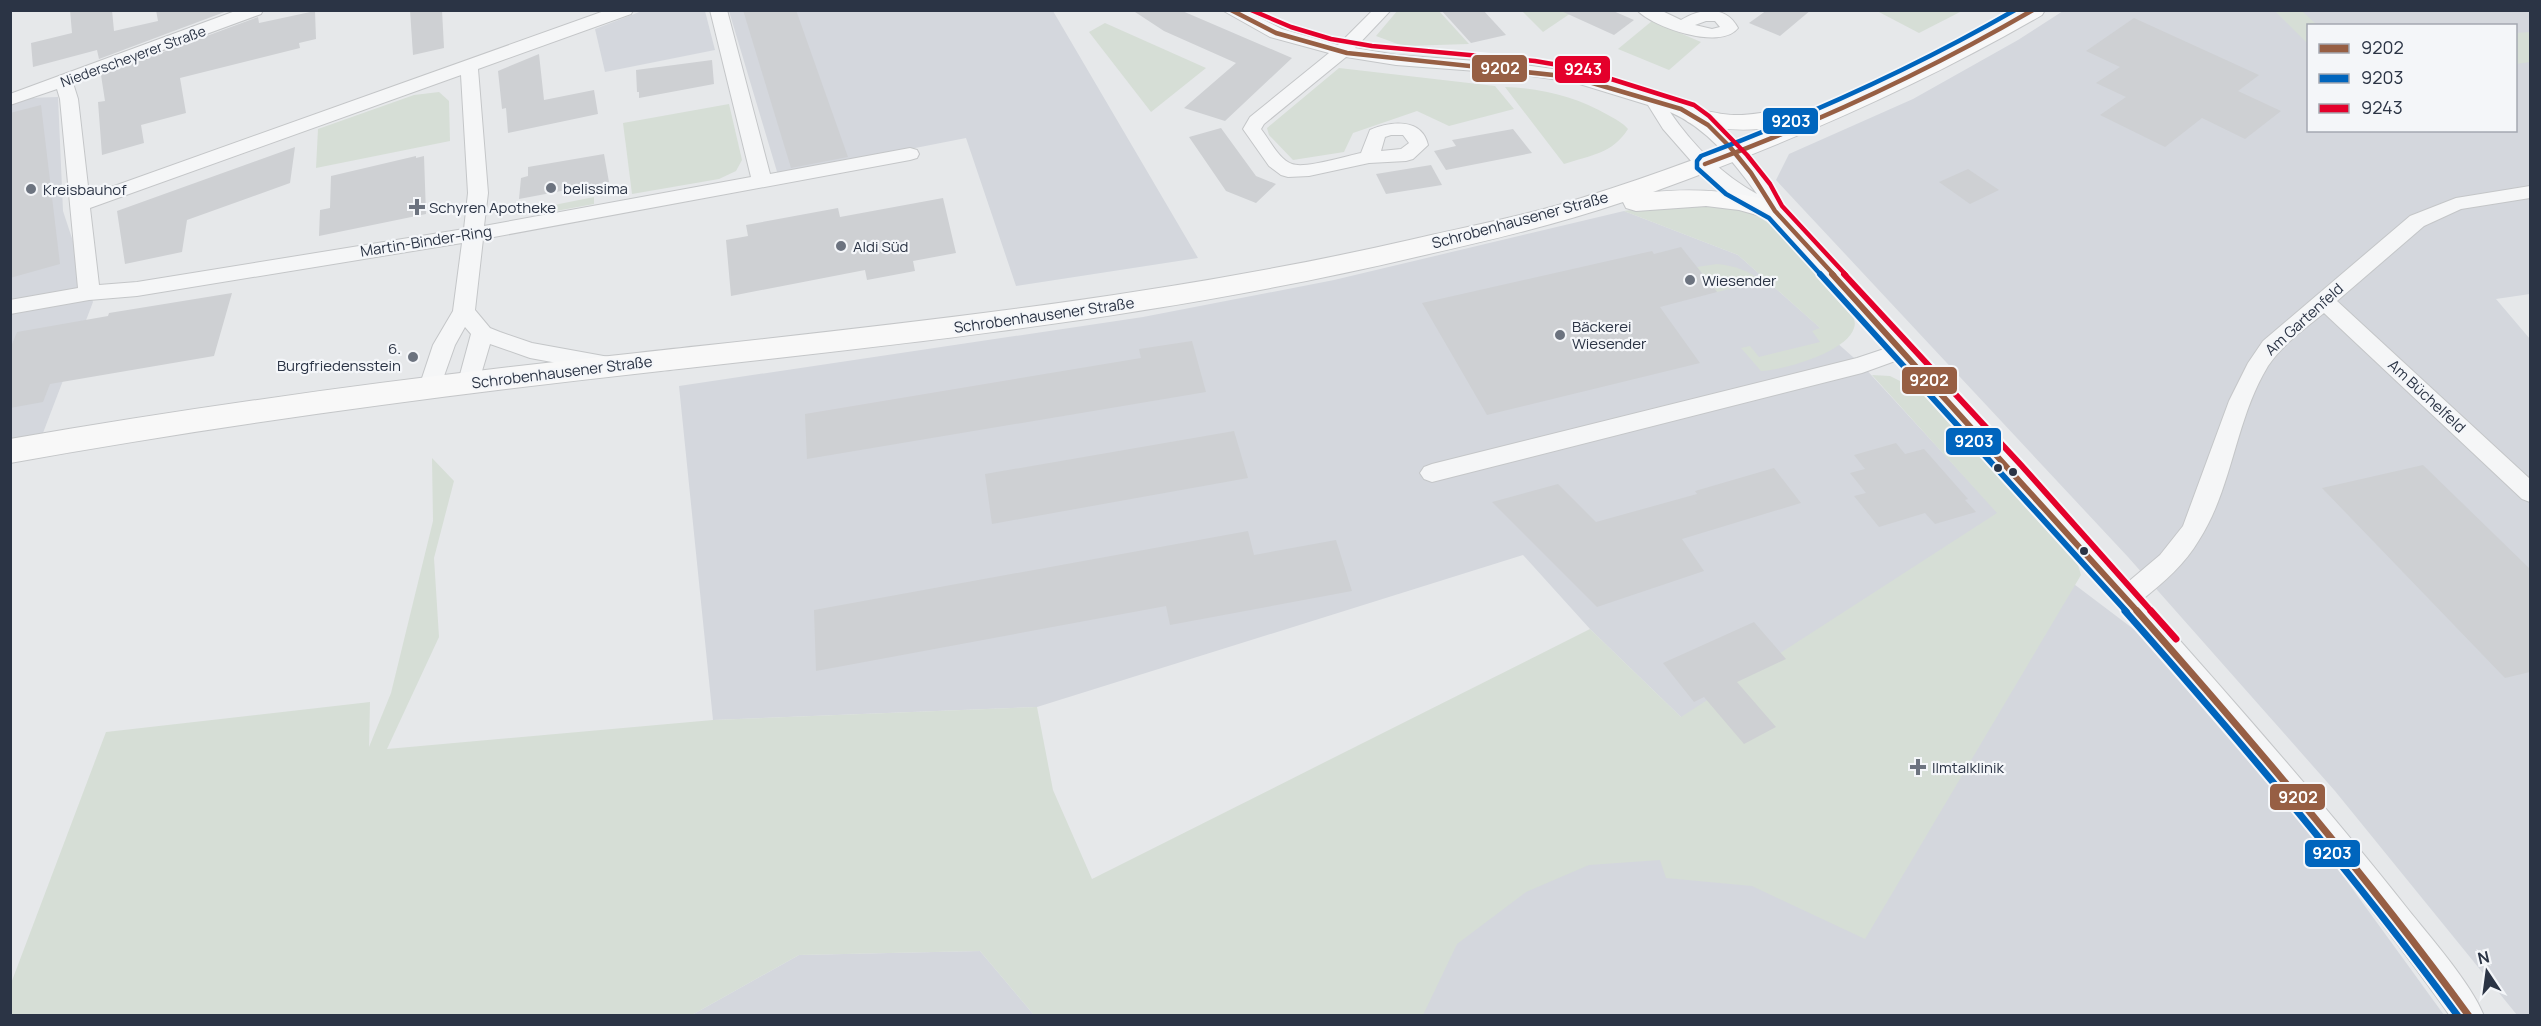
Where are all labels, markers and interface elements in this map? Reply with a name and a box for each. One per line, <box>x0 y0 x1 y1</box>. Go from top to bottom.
street label: Niederscheyerer Straße <box>58 21 208 91</box>
legend <box>2307 24 2517 132</box>
text: 9202 <box>2361 35 2404 59</box>
line badge: 9202 <box>1471 54 1528 83</box>
line badge: 9243 <box>1554 55 1611 84</box>
text: 9202 <box>1480 57 1520 79</box>
text: 9243 <box>1564 58 1602 80</box>
text: 9203 <box>2361 65 2403 89</box>
text: 9243 <box>2361 95 2403 119</box>
line badge: 9203 <box>1762 107 1819 135</box>
text: 9203 <box>1771 110 1811 132</box>
place label: belissima <box>563 178 628 199</box>
place label: Kreisbauhof <box>43 179 127 200</box>
marker: belissima <box>544 181 558 195</box>
marker: Kreisbauhof <box>24 182 38 196</box>
street label: Schrobenhausener Straße <box>1429 186 1611 254</box>
place label: Schyren Apotheke <box>429 197 556 218</box>
marker: Schyren Apotheke <box>410 200 424 214</box>
street label: Martin-Binder-Ring <box>359 220 493 262</box>
place label: Aldi Süd <box>853 236 908 257</box>
marker: Aldi Süd <box>834 239 848 253</box>
place label: Wiesender <box>1702 270 1777 291</box>
marker: Wiesender <box>1683 273 1697 287</box>
street label: Am Gartenfeld <box>2260 278 2348 360</box>
street label: Schrobenhausener Straße <box>952 292 1136 338</box>
place label: Bäckerei Wiesender <box>1572 316 1647 354</box>
marker: Bäckerei Wiesender <box>1553 328 1567 342</box>
place label: 6. Burgfriedensstein <box>277 338 401 376</box>
marker: 6. Burgfriedensstein <box>406 350 420 364</box>
street label: Schrobenhausener Straße <box>470 350 654 394</box>
street label: Am Büchelfeld <box>2384 355 2470 437</box>
line badge: 9202 <box>1901 366 1958 395</box>
text: 9202 <box>1909 369 1949 391</box>
line badge: 9203 <box>1945 427 2002 456</box>
text: 9203 <box>1954 430 1994 452</box>
unlabelled marker <box>1992 462 2004 474</box>
unlabelled marker <box>2007 466 2019 478</box>
unlabelled marker <box>2078 545 2090 557</box>
place label: Ilmtalklinik <box>1932 757 2004 778</box>
marker: Ilmtalklinik <box>1909 758 1927 776</box>
line badge: 9202 <box>2269 783 2326 811</box>
text: 9202 <box>2278 786 2318 808</box>
line badge: 9203 <box>2304 839 2361 868</box>
text: 9203 <box>2312 842 2352 864</box>
north arrow <box>2457 942 2517 1002</box>
text: N <box>2476 945 2492 969</box>

